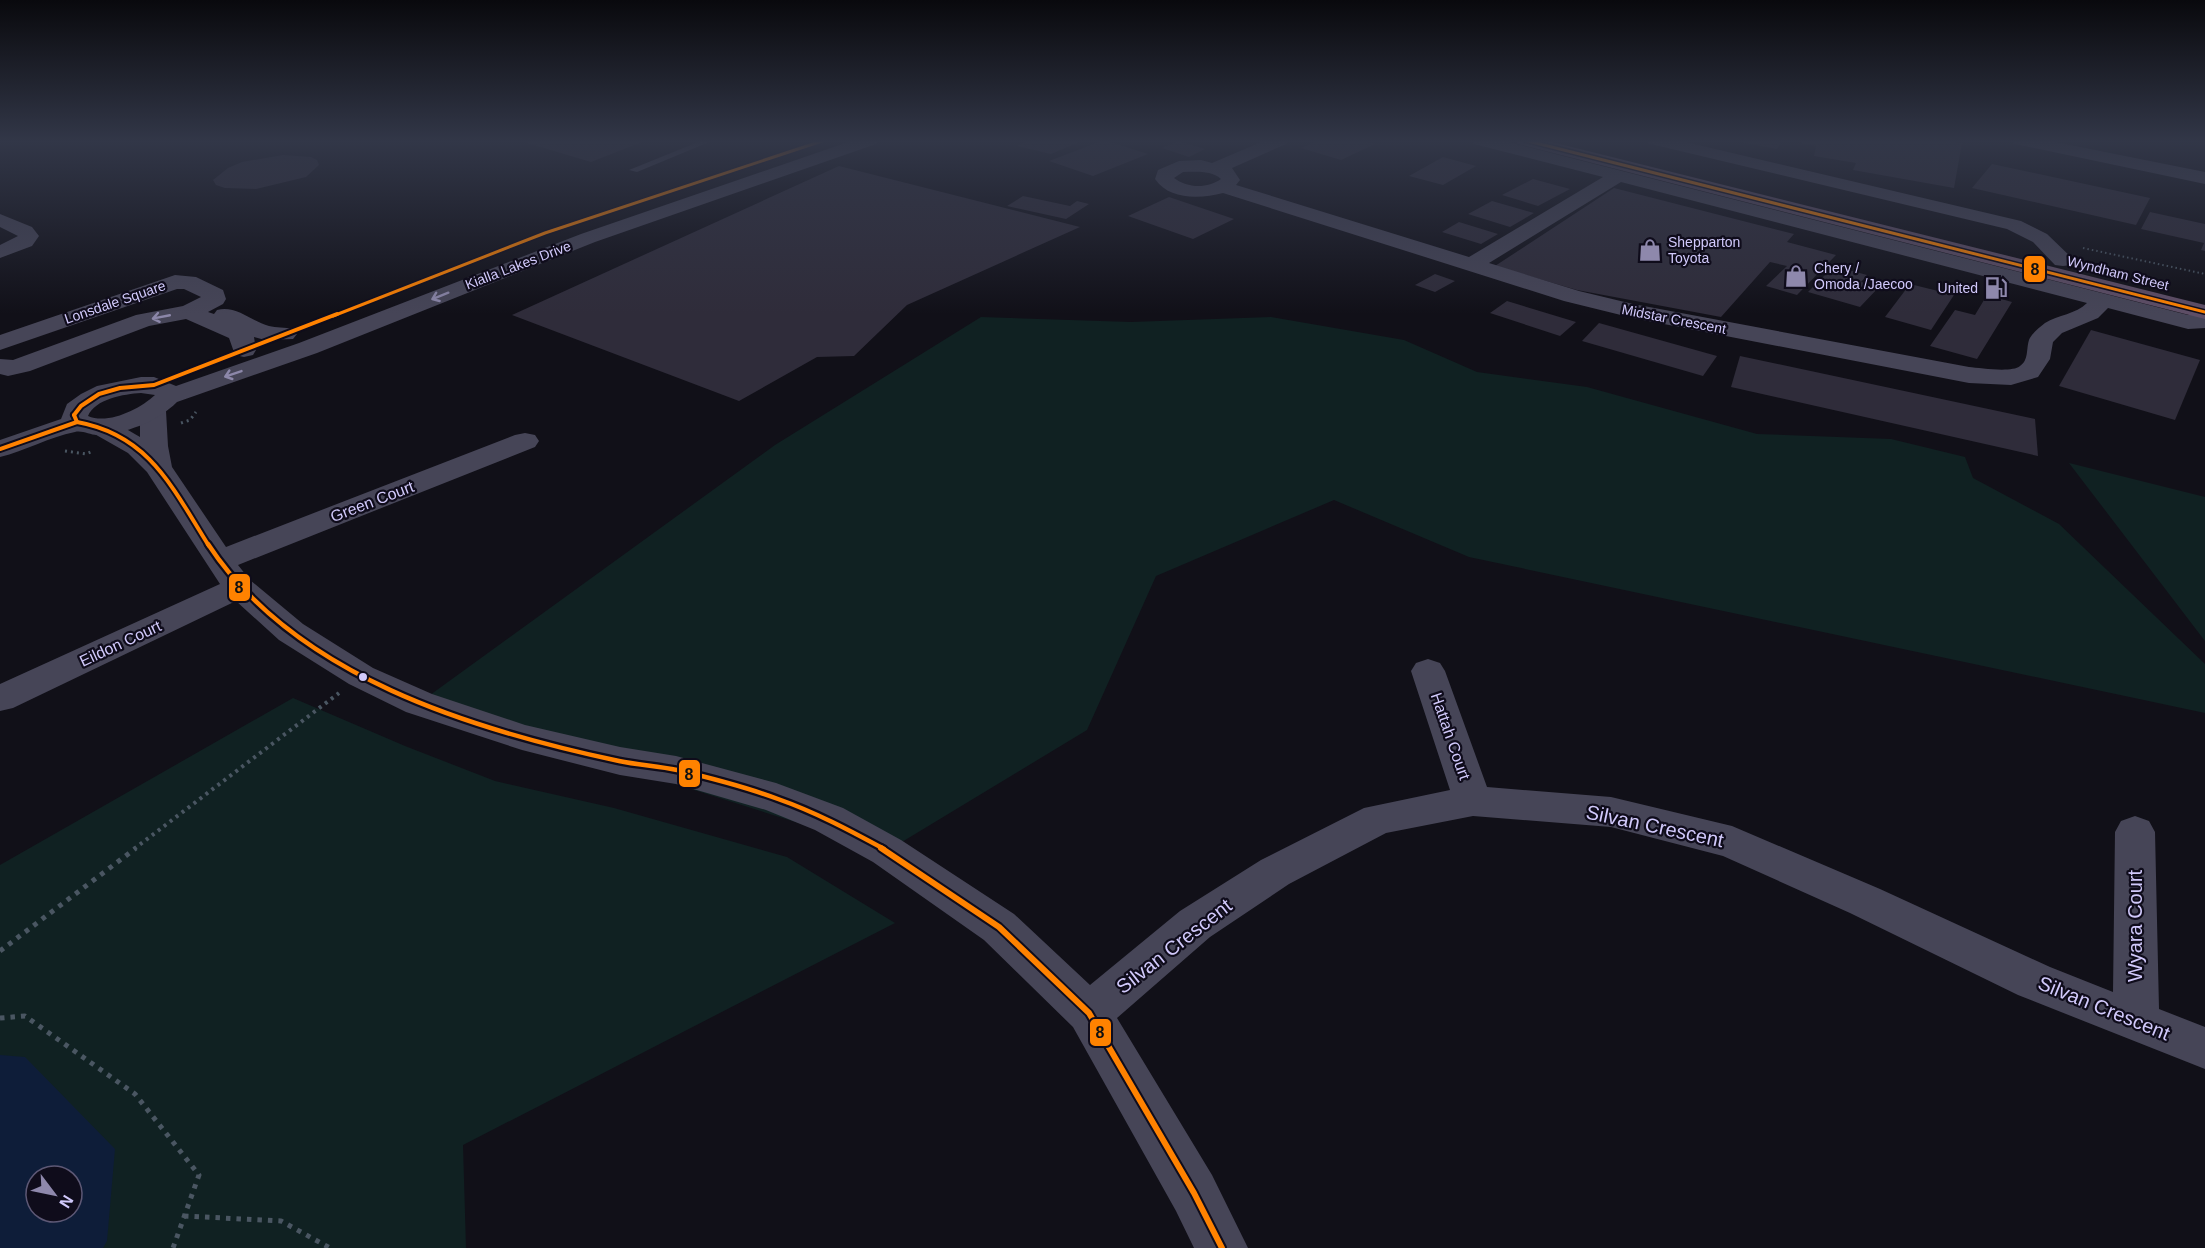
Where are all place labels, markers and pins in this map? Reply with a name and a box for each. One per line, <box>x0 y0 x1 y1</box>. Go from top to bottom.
place label: Shepparton Toyota <box>1668 234 1740 266</box>
shop icon: Shepparton Toyota <box>1637 237 1663 263</box>
place label: Chery / Omoda /Jaecoo <box>1814 260 1913 292</box>
shop icon: Chery / Omoda /Jaecoo <box>1783 263 1809 289</box>
fuel station icon: United <box>1983 275 2009 301</box>
place label: United <box>1938 280 1978 296</box>
unlabelled marker <box>357 671 369 683</box>

